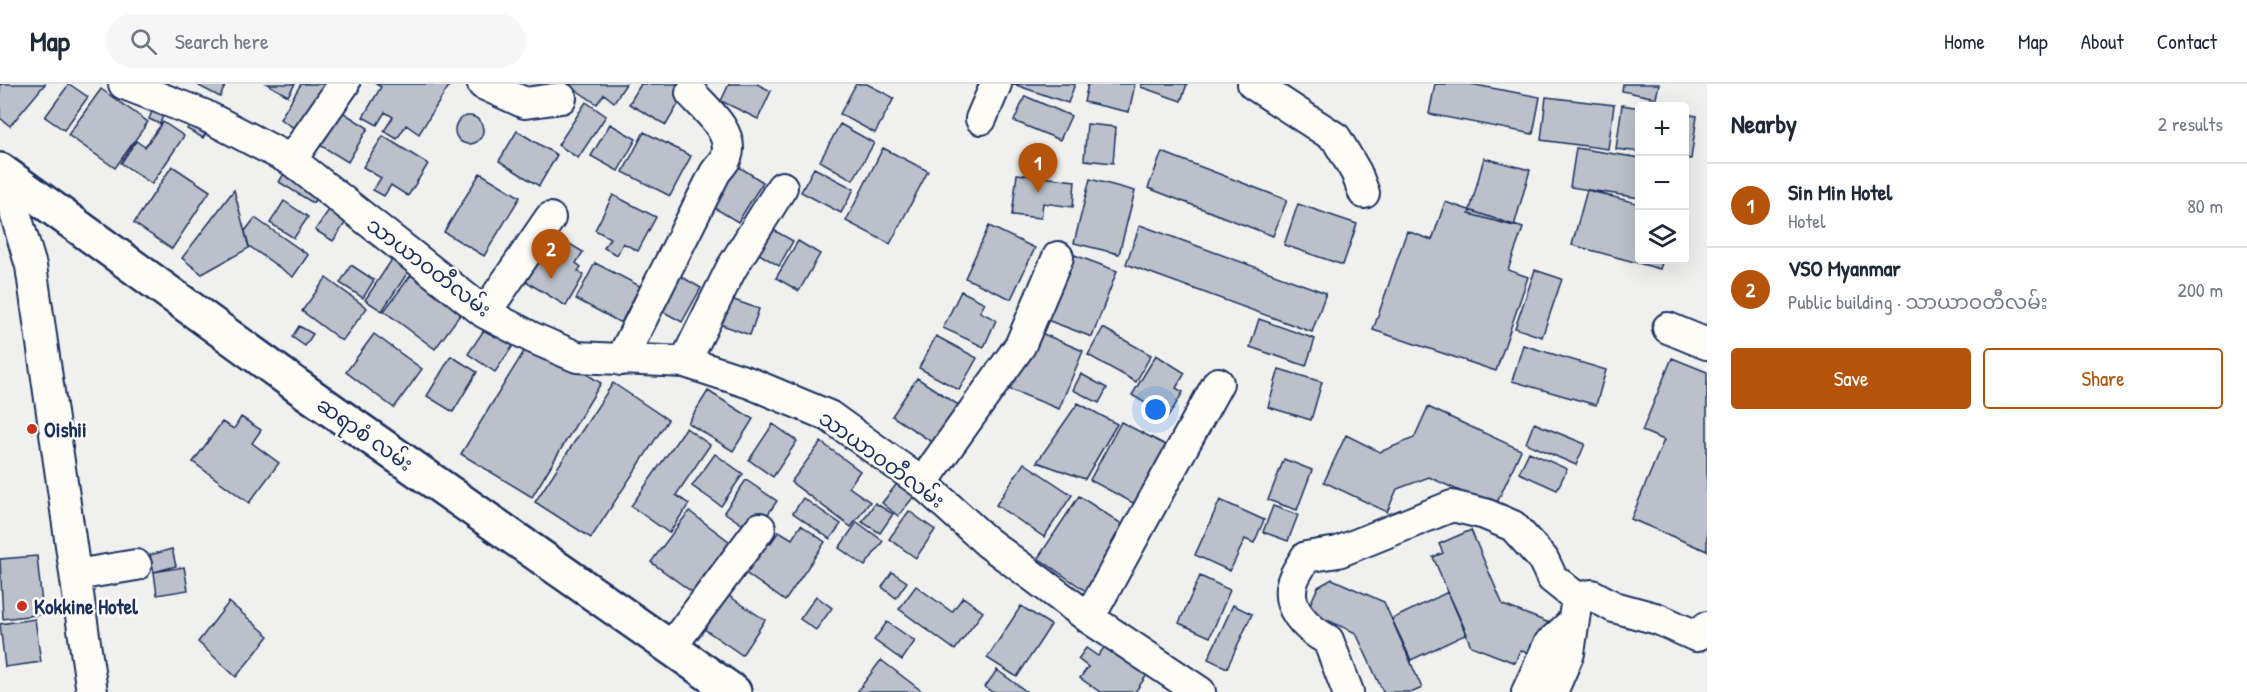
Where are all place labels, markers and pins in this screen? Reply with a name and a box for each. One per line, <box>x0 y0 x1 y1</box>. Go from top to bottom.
pin: 1 <box>1018 144 1058 193</box>
pin: 2 <box>532 230 570 279</box>
place label: Oishii <box>44 415 87 444</box>
marker: Oishii <box>25 422 39 436</box>
place label: Kokkine Hotel <box>34 592 138 621</box>
marker: Kokkine Hotel <box>15 599 29 613</box>

